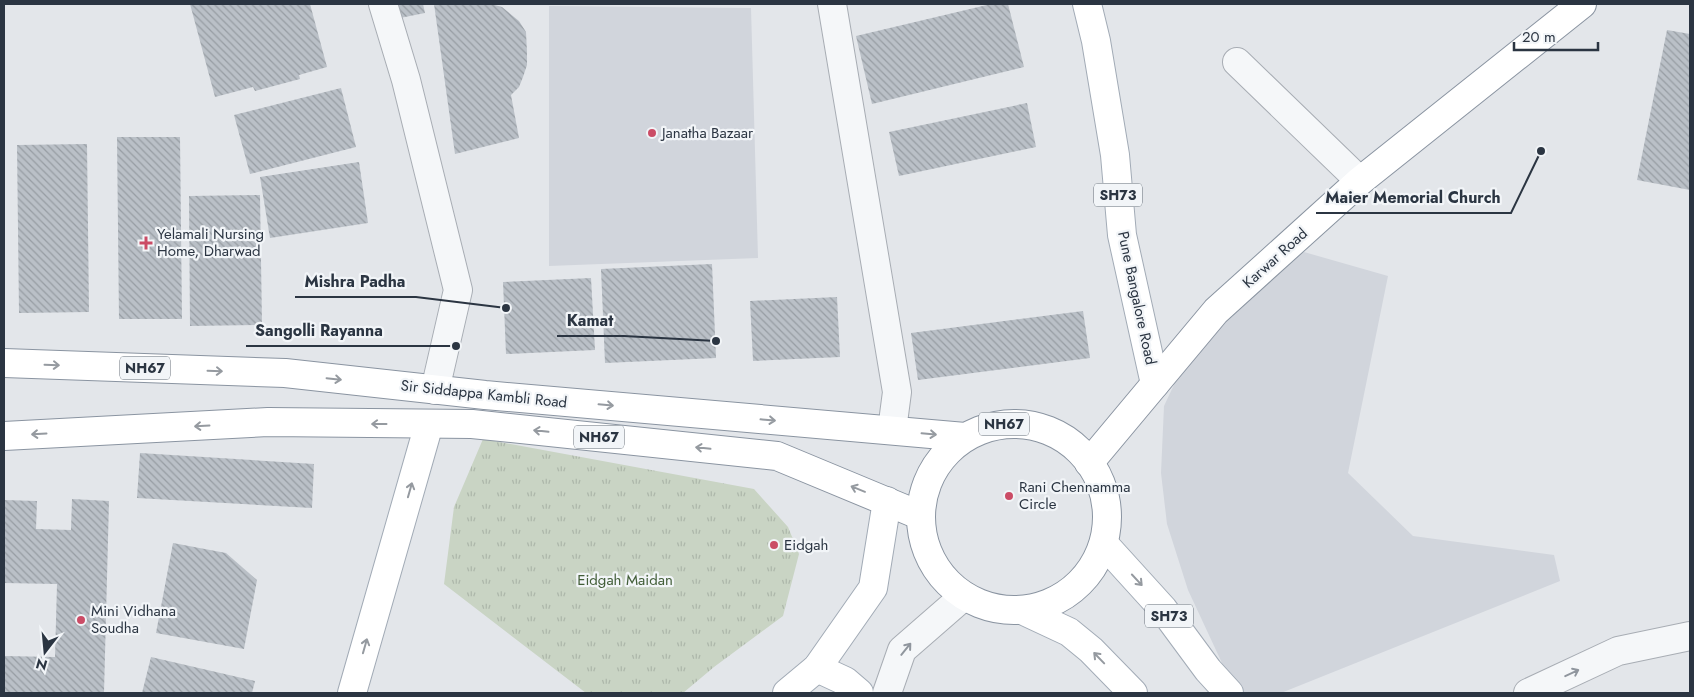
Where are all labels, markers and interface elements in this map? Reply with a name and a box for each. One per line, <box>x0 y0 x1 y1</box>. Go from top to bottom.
scale bar <box>1514 20 1598 52</box>
text: 20 m <box>1522 26 1556 48</box>
place label: Janatha Bazaar <box>660 122 754 144</box>
marker: Janatha Bazaar <box>646 127 658 139</box>
callout: Maier Memorial Church <box>1316 182 1511 213</box>
road number: SH73 <box>1094 184 1142 206</box>
text: Maier Memorial Church <box>1325 186 1501 209</box>
place label: Yelamali Nursing Home, Dharwad <box>157 223 264 262</box>
street label: Karwar Road <box>1238 223 1312 293</box>
street label: Pune Bangalore Road <box>1112 229 1162 367</box>
marker: Yelamali Nursing Home, Dharwad <box>139 236 153 250</box>
callout: Mishra Padha <box>295 266 416 297</box>
text: Mishra Padha <box>305 270 405 293</box>
callout: Kamat <box>557 305 624 336</box>
text: Kamat <box>567 309 614 332</box>
callout: Sangolli Rayanna <box>246 315 393 346</box>
text: Sangolli Rayanna <box>255 319 383 342</box>
road number: NH67 <box>120 356 170 379</box>
one-way arrow <box>44 360 60 370</box>
one-way arrow <box>206 366 223 376</box>
one-way arrow <box>326 374 342 384</box>
street label: Sir Siddappa Kambli Road <box>400 374 568 414</box>
one-way arrow <box>597 401 613 410</box>
road number: NH67 <box>979 412 1029 436</box>
one-way arrow <box>759 415 775 424</box>
one-way arrow <box>371 419 388 429</box>
one-way arrow <box>194 421 210 430</box>
one-way arrow <box>533 426 549 436</box>
road number: NH67 <box>574 426 624 448</box>
one-way arrow <box>921 429 937 439</box>
one-way arrow <box>32 430 48 439</box>
one-way arrow <box>695 443 711 453</box>
place label: Rani Chennamma Circle <box>1019 476 1130 515</box>
one-way arrow <box>405 482 415 498</box>
one-way arrow <box>851 484 866 494</box>
marker: Rani Chennamma Circle <box>1003 490 1015 502</box>
place label: Eidgah <box>784 534 828 556</box>
marker: Eidgah <box>768 539 780 551</box>
park label: Eidgah Maidan <box>577 569 673 591</box>
one-way arrow <box>1131 574 1143 586</box>
place label: Mini Vidhana Soudha <box>91 600 176 639</box>
road number: SH73 <box>1145 604 1193 628</box>
marker: Mini Vidhana Soudha <box>75 614 87 626</box>
north arrow <box>20 627 70 677</box>
one-way arrow <box>361 639 371 655</box>
one-way arrow <box>901 642 911 656</box>
one-way arrow <box>1093 652 1105 664</box>
text: N <box>33 653 50 676</box>
one-way arrow <box>1564 668 1579 677</box>

